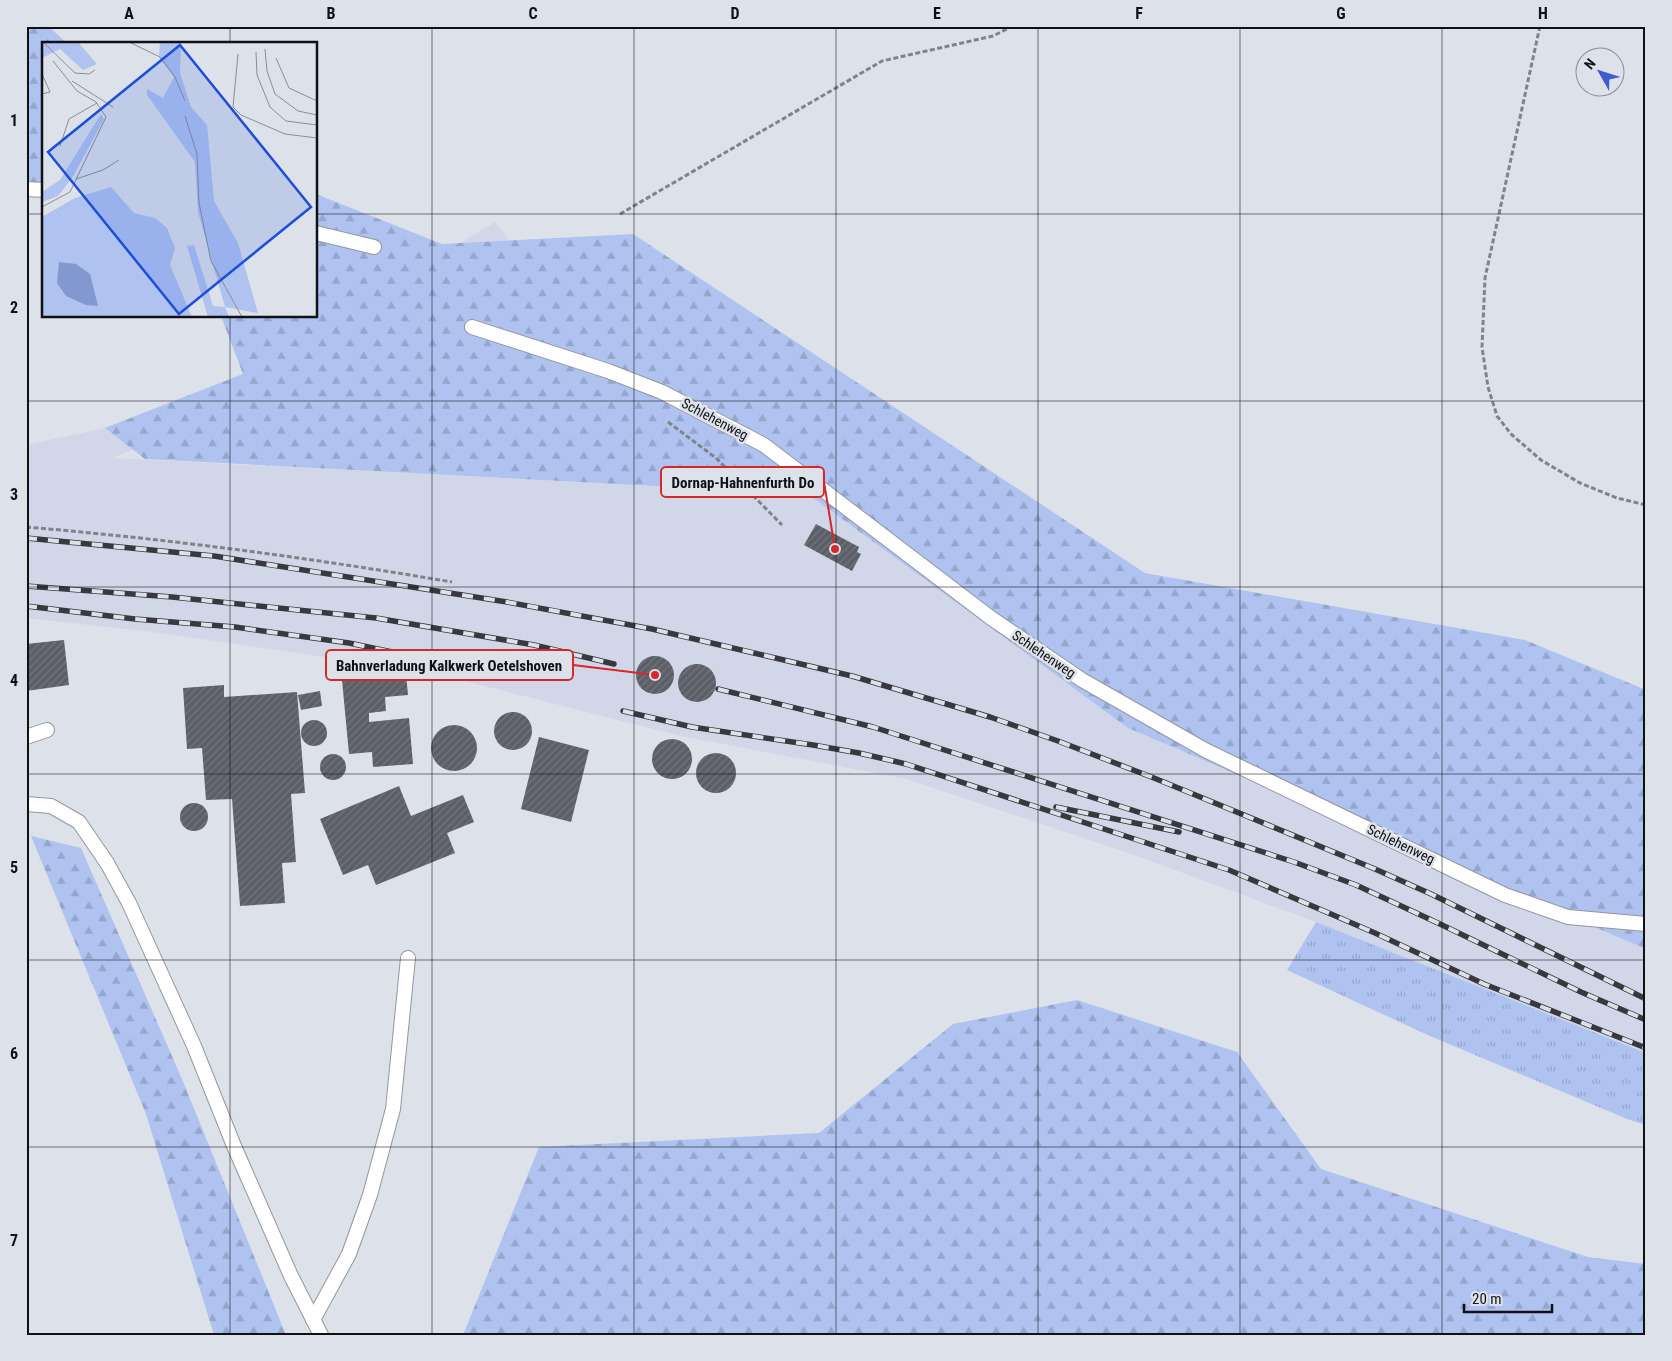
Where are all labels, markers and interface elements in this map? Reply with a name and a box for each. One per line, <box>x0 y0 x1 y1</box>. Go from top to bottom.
text: A <box>124 4 134 23</box>
text: B <box>327 4 336 23</box>
text: C <box>528 4 538 23</box>
text: D <box>730 4 740 23</box>
text: E <box>933 4 941 23</box>
text: F <box>1135 4 1143 23</box>
text: G <box>1336 4 1346 23</box>
text: H <box>1538 4 1548 23</box>
inset map <box>42 42 318 318</box>
north arrow <box>1574 48 1624 98</box>
text: N <box>1581 55 1599 72</box>
text: 1 <box>10 111 18 130</box>
text: 2 <box>10 298 18 317</box>
street label: Schlehenweg <box>679 395 751 443</box>
callout: Dornap-Hahnenfurth Do <box>661 467 824 497</box>
text: Dornap-Hahnenfurth Do <box>672 474 814 492</box>
text: 3 <box>10 485 18 504</box>
street label: Schlehenweg <box>1009 627 1079 681</box>
callout: Bahnverladung Kalkwerk Oetelshoven <box>326 650 573 680</box>
text: Bahnverladung Kalkwerk Oetelshoven <box>336 657 562 675</box>
text: 4 <box>10 671 18 690</box>
street label: Schlehenweg <box>1365 821 1437 867</box>
text: 5 <box>10 858 18 877</box>
text: 6 <box>10 1044 18 1063</box>
text: 7 <box>10 1231 18 1250</box>
scale bar <box>1464 1281 1552 1313</box>
text: 20 m <box>1472 1290 1502 1308</box>

